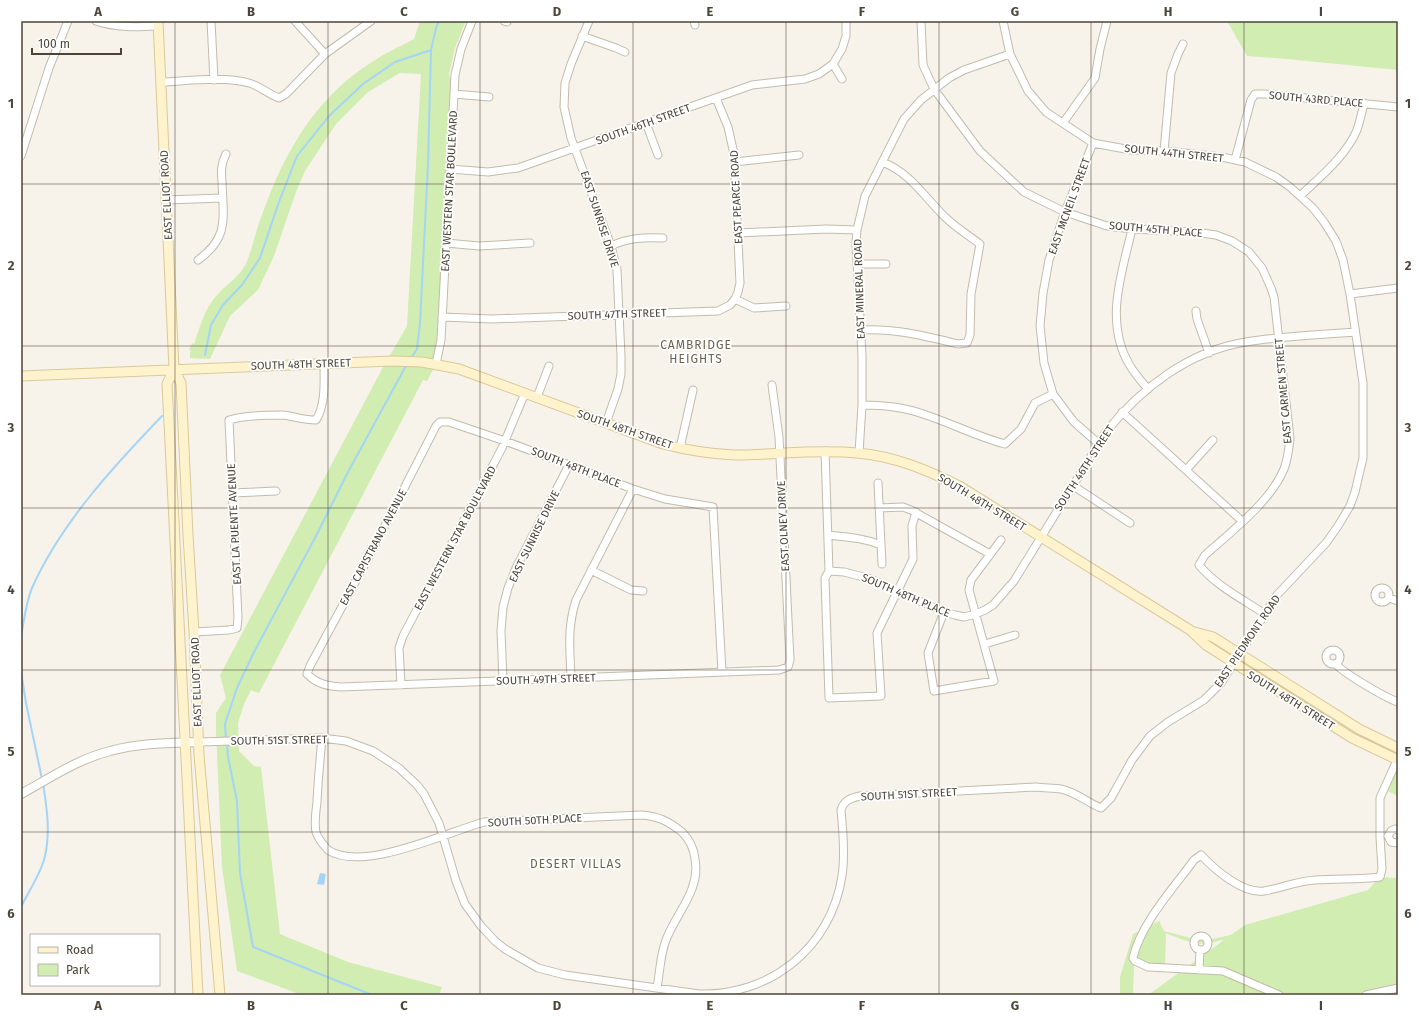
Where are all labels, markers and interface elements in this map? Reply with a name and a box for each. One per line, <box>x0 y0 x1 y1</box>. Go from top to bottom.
text: A <box>93 4 102 19</box>
text: B <box>247 4 255 19</box>
text: C <box>400 4 408 19</box>
text: D <box>553 4 562 19</box>
text: E <box>707 4 714 19</box>
text: F <box>859 4 866 19</box>
text: G <box>1011 4 1019 19</box>
text: H <box>1164 4 1172 19</box>
text: I <box>1319 4 1323 19</box>
scale bar <box>32 30 121 56</box>
text: 100 m <box>38 37 70 51</box>
street label: SOUTH 43RD PLACE <box>1268 89 1364 110</box>
text: 1 <box>8 96 14 111</box>
text: 1 <box>1405 96 1411 111</box>
street label: SOUTH 46TH STREET <box>594 101 693 148</box>
street label: EAST WESTERN STAR BOULEVARD <box>439 110 460 272</box>
street label: SOUTH 44TH STREET <box>1124 142 1225 165</box>
street label: EAST ELLIOT ROAD <box>158 150 175 240</box>
street label: EAST PEARCE ROAD <box>728 150 745 244</box>
street label: EAST MCNEIL STREET <box>1046 156 1093 256</box>
street label: EAST SUNRISE DRIVE <box>578 169 621 269</box>
street label: SOUTH 45TH PLACE <box>1109 219 1203 240</box>
street label: EAST MINERAL ROAD <box>851 239 868 339</box>
text: 2 <box>8 258 15 273</box>
text: 2 <box>1405 258 1412 273</box>
street label: SOUTH 47TH STREET <box>567 306 667 323</box>
street label: EAST CARMEN STREET <box>1272 337 1295 444</box>
district label: CAMBRIDGE HEIGHTS <box>660 338 732 366</box>
street label: SOUTH 48TH STREET <box>251 356 352 373</box>
street label: SOUTH 48TH STREET <box>575 407 675 452</box>
text: 3 <box>7 420 15 435</box>
text: 3 <box>1404 420 1412 435</box>
street label: SOUTH 46TH STREET <box>1052 423 1117 514</box>
street label: SOUTH 48TH PLACE <box>529 444 623 491</box>
street label: EAST LA PUENTE AVENUE <box>225 463 244 585</box>
street label: EAST WESTERN STAR BOULEVARD <box>412 464 499 613</box>
street label: SOUTH 48TH STREET <box>935 471 1028 534</box>
street label: EAST OLNEY DRIVE <box>775 480 792 572</box>
street label: EAST CAPISTRANO AVENUE <box>337 487 410 608</box>
street label: EAST SUNRISE DRIVE <box>506 488 562 584</box>
street label: SOUTH 48TH PLACE <box>860 571 952 620</box>
text: 4 <box>7 582 15 597</box>
text: 4 <box>1404 582 1412 597</box>
street label: EAST PIEDMONT ROAD <box>1212 593 1283 690</box>
street label: EAST ELLIOT ROAD <box>188 637 205 727</box>
street label: SOUTH 48TH STREET <box>1245 668 1337 733</box>
street label: SOUTH 49TH STREET <box>496 671 596 688</box>
street label: SOUTH 51ST STREET <box>231 733 328 748</box>
text: 5 <box>8 744 15 759</box>
text: 5 <box>1405 744 1412 759</box>
street label: SOUTH 51ST STREET <box>860 785 958 804</box>
street label: SOUTH 50TH PLACE <box>488 812 583 829</box>
district label: DESERT VILLAS <box>530 857 622 871</box>
text: 6 <box>7 906 15 921</box>
text: 6 <box>1404 906 1412 921</box>
legend <box>30 934 160 986</box>
text: Road <box>66 943 94 957</box>
text: Park <box>66 963 90 977</box>
text: A <box>93 998 102 1013</box>
text: B <box>247 998 255 1013</box>
text: C <box>400 998 408 1013</box>
text: D <box>553 998 562 1013</box>
text: E <box>707 998 714 1013</box>
text: F <box>859 998 866 1013</box>
text: G <box>1011 998 1019 1013</box>
text: H <box>1164 998 1172 1013</box>
text: I <box>1319 998 1323 1013</box>

